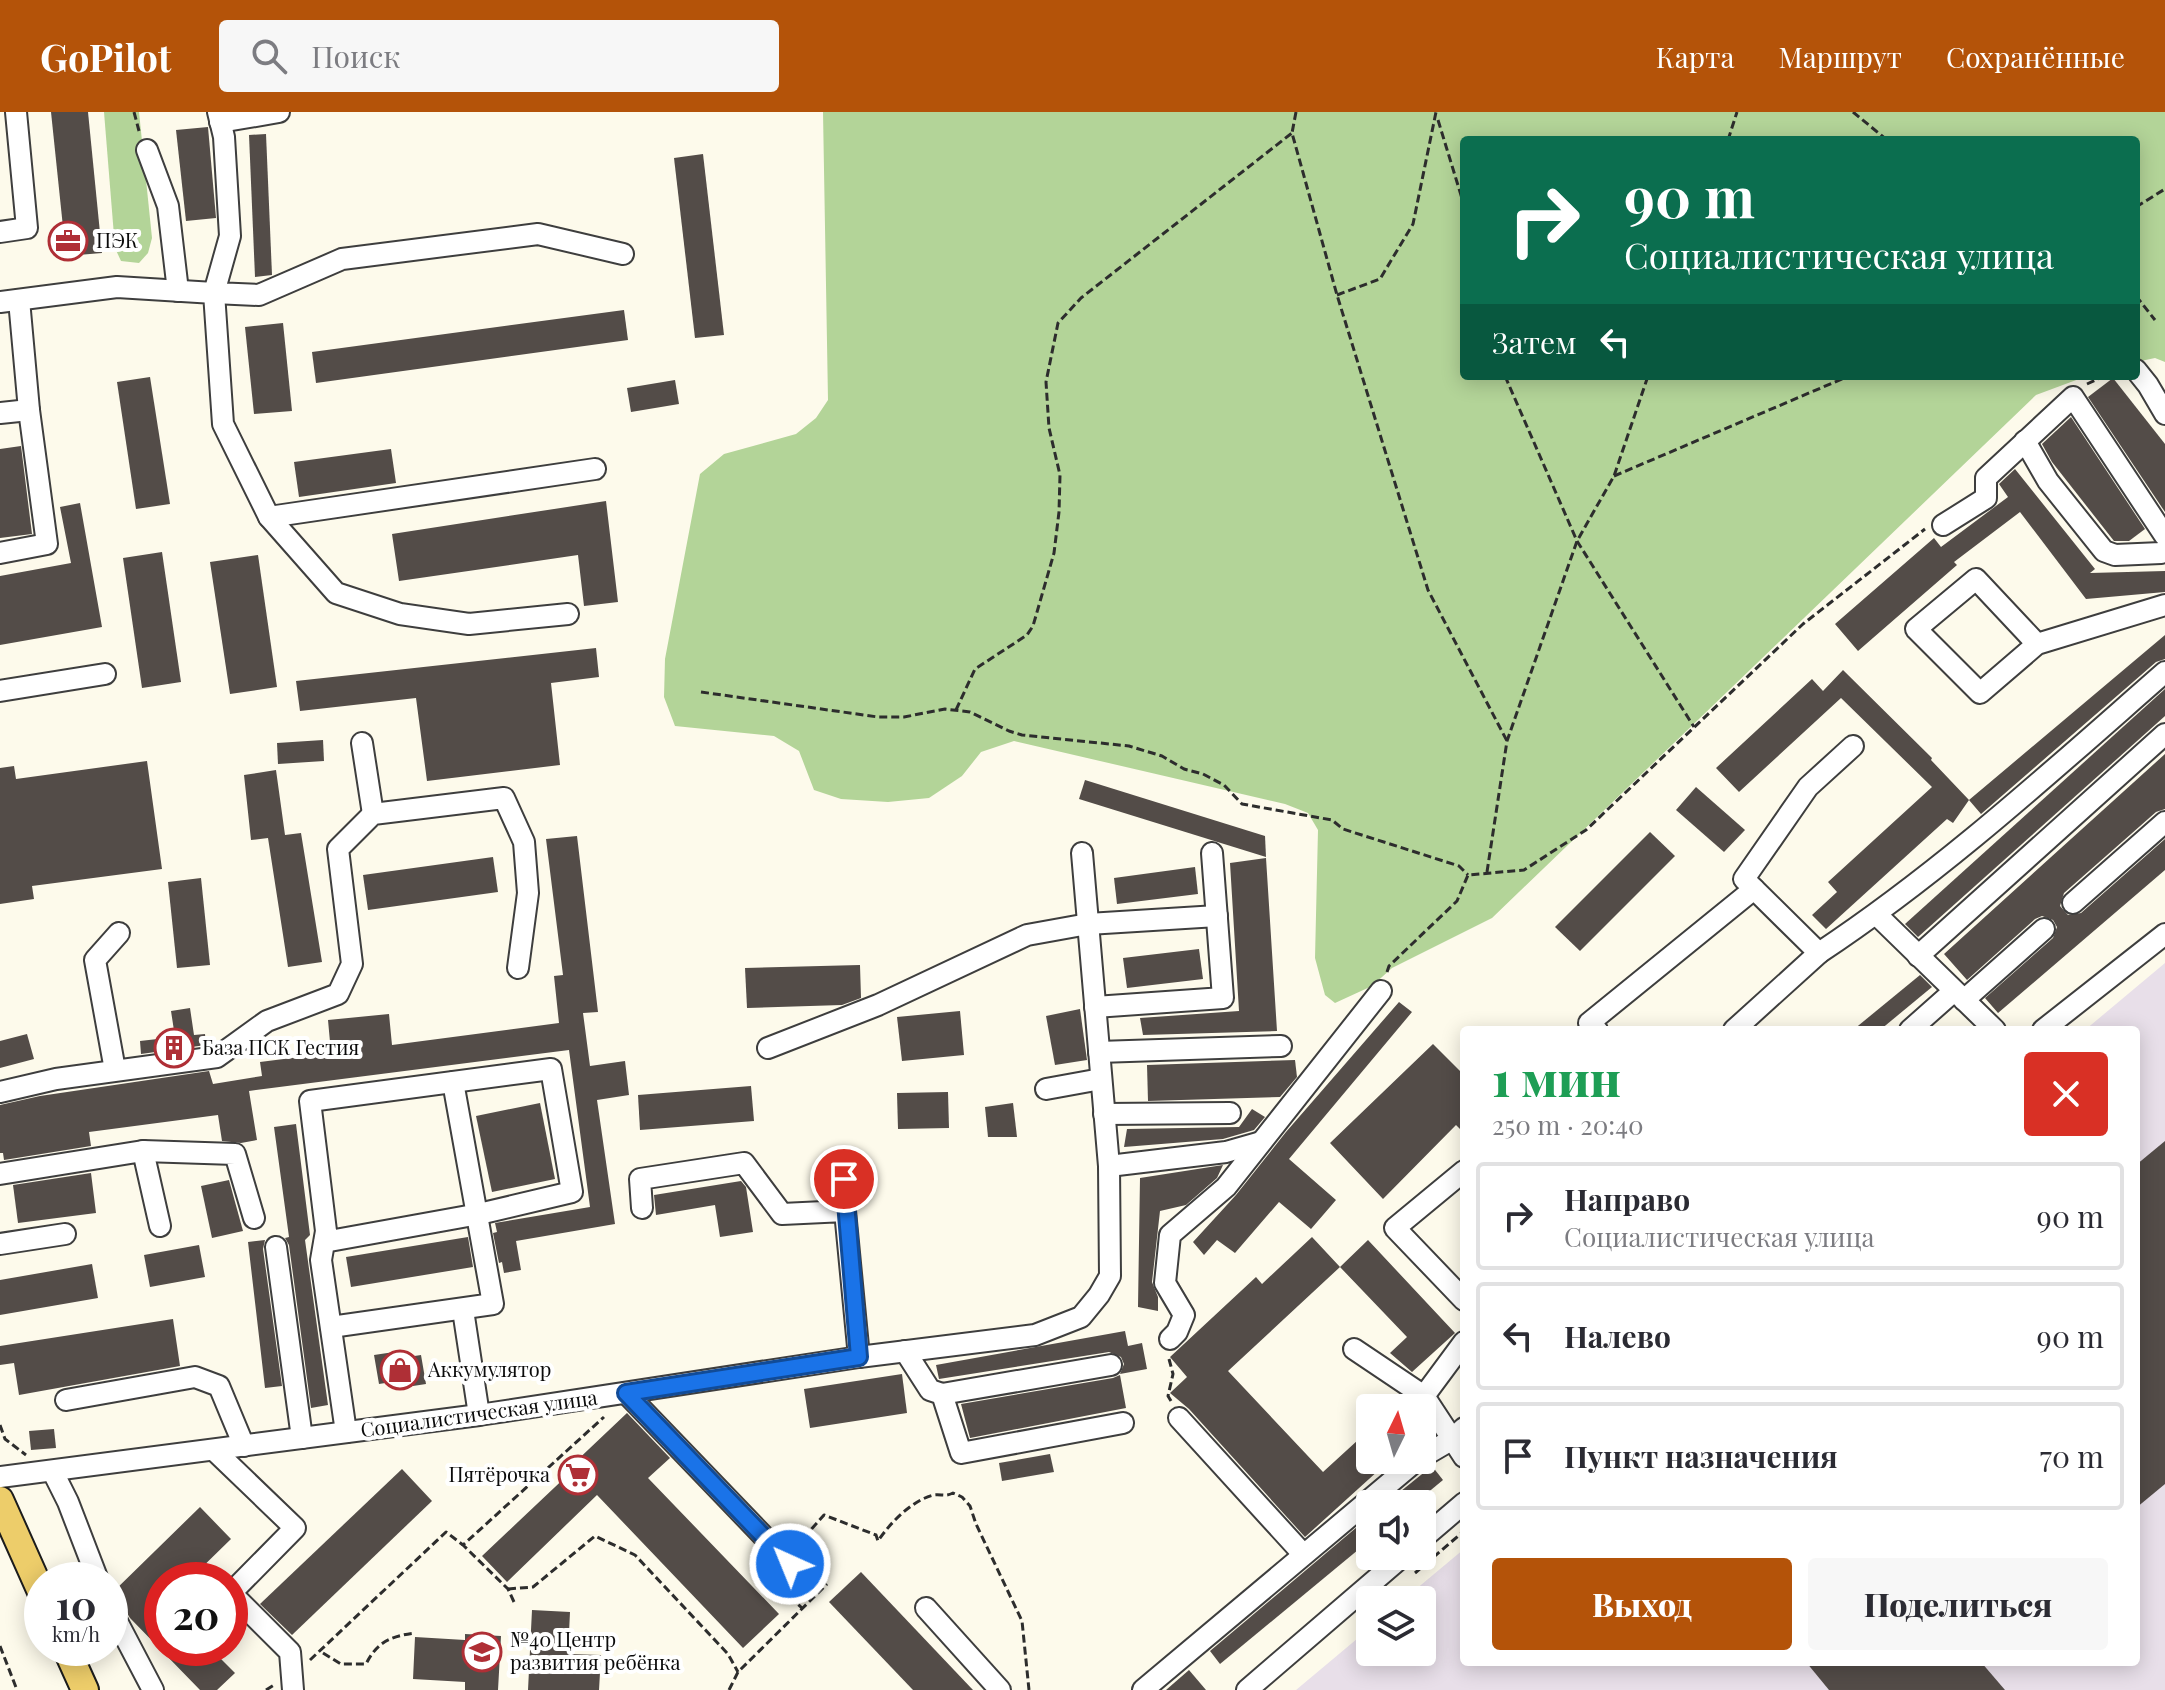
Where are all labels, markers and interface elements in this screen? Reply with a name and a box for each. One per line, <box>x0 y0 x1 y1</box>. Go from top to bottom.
search box <box>219 20 779 92</box>
text: GoPilot <box>40 31 171 82</box>
icon: search <box>247 34 291 78</box>
text: Поиск <box>311 36 400 76</box>
text: Карта <box>1656 38 1734 75</box>
text: Маршрут <box>1778 38 1902 75</box>
text: Сохранённые <box>1946 38 2125 75</box>
text: 90 m <box>1624 158 1755 233</box>
icon: right <box>1492 168 1596 272</box>
office icon: ПЭК <box>47 220 89 262</box>
place label: ПЭК <box>96 226 139 253</box>
text: Социалистическая улица <box>1624 230 2054 278</box>
icon: left <box>1593 320 1637 364</box>
text: Затем <box>1492 322 1577 362</box>
building icon: База ПСК Гестия <box>153 1027 195 1069</box>
place label: База ПСК Гестия <box>202 1033 360 1060</box>
text: 1 мин <box>1492 1045 1621 1109</box>
button: close <box>2024 1052 2108 1136</box>
text: 250 m · 20:40 <box>1492 1107 1644 1142</box>
pin <box>810 1145 878 1213</box>
icon: arrive <box>822 1157 866 1201</box>
text: Направо <box>1564 1179 1690 1219</box>
icon: right <box>1496 1194 1540 1238</box>
text: 90 m <box>2037 1196 2104 1236</box>
text: Социалистическая улица <box>1564 1219 1875 1254</box>
icon: left <box>1496 1314 1540 1358</box>
text: Налево <box>1564 1316 1671 1356</box>
text: 90 m <box>2037 1316 2104 1356</box>
shop icon: Аккумулятор <box>379 1349 421 1391</box>
place label: Аккумулятор <box>427 1355 551 1382</box>
street label: Социалистическая улица <box>359 1383 599 1443</box>
north arrow <box>1356 1394 1436 1474</box>
map controls <box>1356 1394 1436 1666</box>
icon: arrive <box>1496 1434 1540 1478</box>
text: Пункт назначения <box>1564 1436 1838 1476</box>
text: 70 m <box>2040 1436 2104 1476</box>
supermarket icon: Пятёрочка <box>557 1454 599 1496</box>
place label: Пятёрочка <box>448 1460 550 1487</box>
button: sound <box>1356 1490 1436 1570</box>
position arrow <box>748 1522 832 1606</box>
button: Выход <box>1492 1558 1792 1650</box>
button: Поделиться <box>1808 1558 2108 1650</box>
speed limit sign: 20 <box>144 1562 248 1666</box>
text: 10 <box>55 1577 97 1630</box>
button: layers <box>1356 1586 1436 1666</box>
text: km/h <box>52 1620 100 1647</box>
place label: №40 Центр развития ребёнка <box>510 1625 680 1675</box>
school or university icon: №40 Центр развития ребёнка <box>461 1631 503 1673</box>

